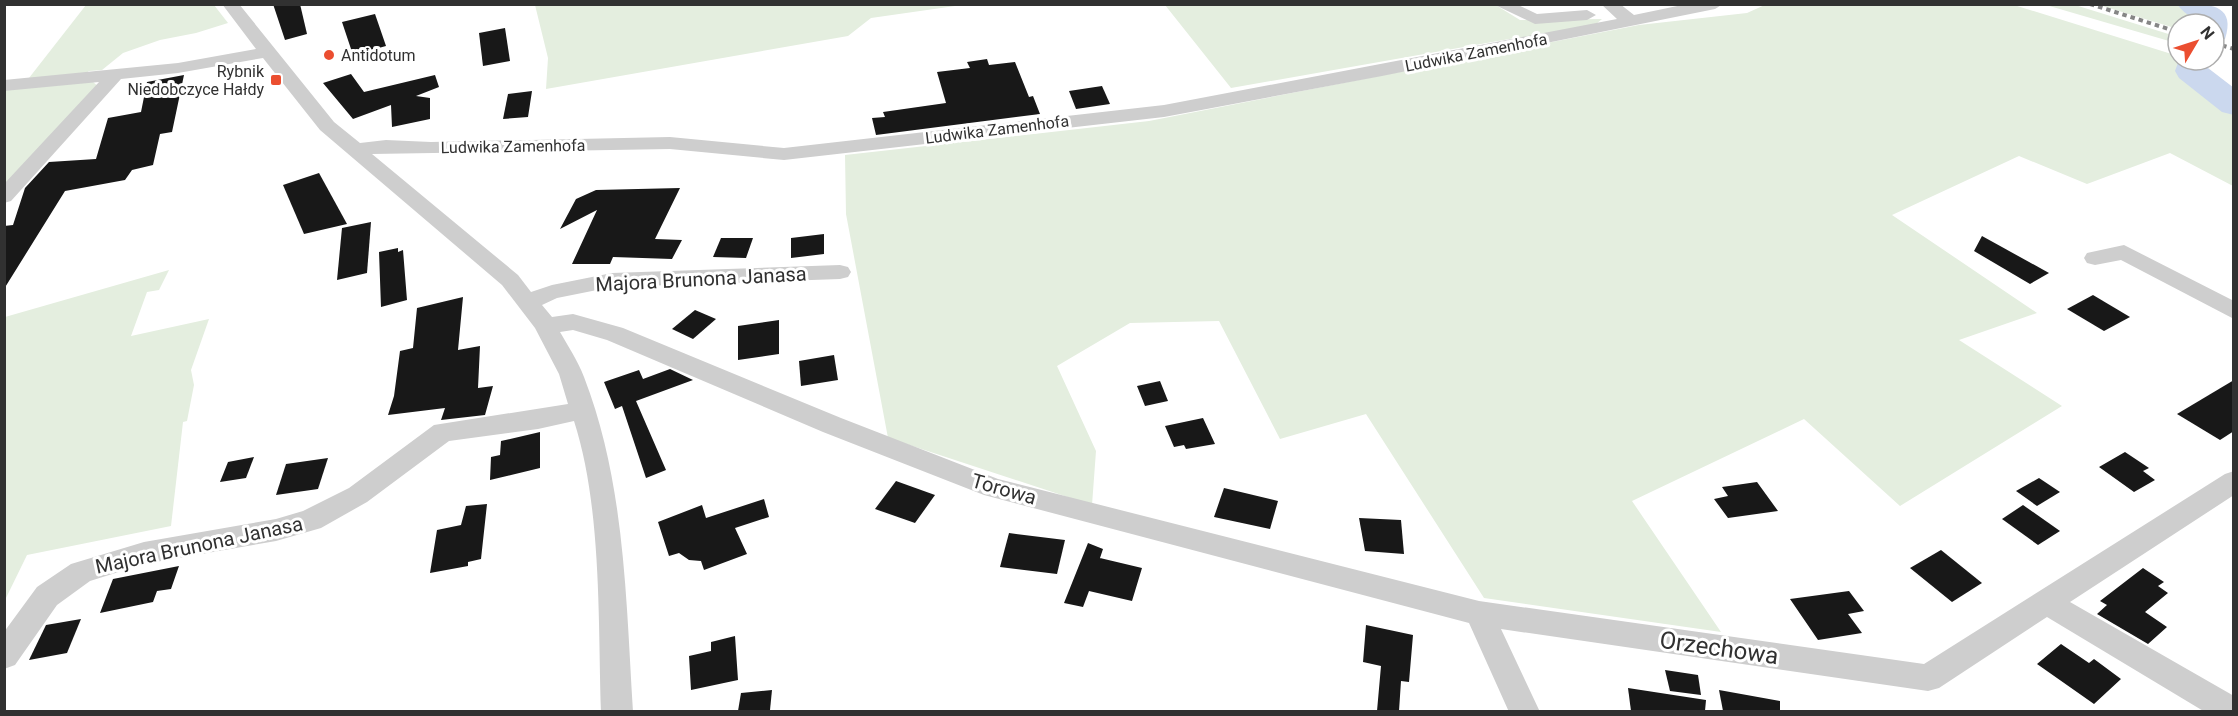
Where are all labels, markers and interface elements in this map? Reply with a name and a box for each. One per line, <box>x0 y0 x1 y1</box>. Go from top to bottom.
north arrow <box>2166 12 2226 72</box>
text: N <box>2196 23 2218 43</box>
street label: Ludwika Zamenhofa <box>1403 29 1549 76</box>
place label: Antidotum <box>341 46 416 65</box>
marker: Antidotum <box>322 48 336 62</box>
place label: Rybnik Niedobczyce Hałdy <box>127 62 265 99</box>
marker: Rybnik Niedobczyce Hałdy <box>269 73 283 87</box>
street label: Ludwika Zamenhofa <box>924 111 1070 148</box>
street label: Ludwika Zamenhofa <box>441 136 585 157</box>
street label: Majora Brunona Janasa <box>595 261 807 297</box>
street label: Torowa <box>969 468 1039 510</box>
street label: Majora Brunona Janasa <box>93 511 305 579</box>
street label: Orzechowa <box>1658 626 1780 670</box>

